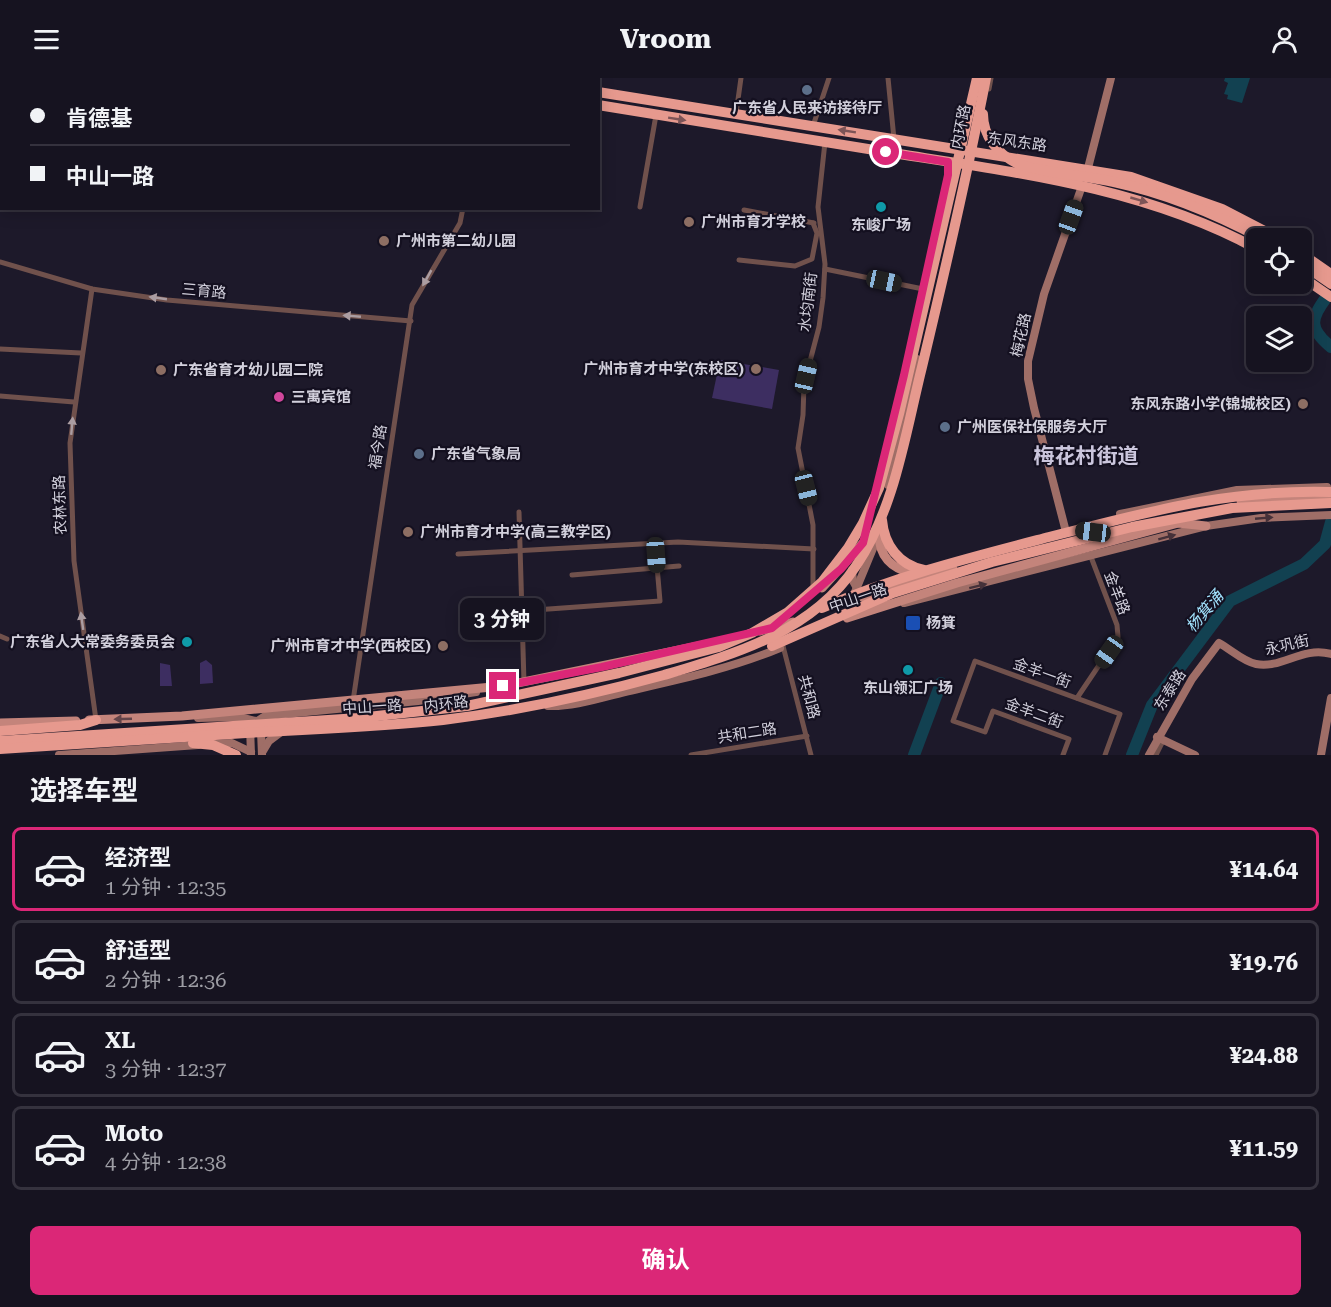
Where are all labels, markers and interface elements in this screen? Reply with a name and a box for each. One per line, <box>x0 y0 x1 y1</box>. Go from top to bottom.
icon: menu <box>30 23 63 56</box>
text: Vroom <box>620 23 711 55</box>
icon: person <box>1268 23 1301 56</box>
marker: 广东省人民来访接待厅 <box>800 83 814 97</box>
place label: 广东省人民来访接待厅 <box>732 99 882 117</box>
street label: 内环路 <box>948 103 974 151</box>
text: 肯德基 <box>66 106 132 131</box>
one-way arrow <box>668 114 687 123</box>
one-way arrow <box>838 127 857 136</box>
street label: 东风东路 <box>986 129 1048 155</box>
route start <box>872 138 899 165</box>
text: 中山一路 <box>66 164 154 189</box>
one-way arrow <box>1130 195 1148 205</box>
car <box>1056 197 1086 237</box>
marker: 东峻广场 <box>874 200 888 214</box>
place label: 广州市育才学校 <box>701 213 806 231</box>
marker: 广州市育才学校 <box>682 215 696 229</box>
place label: 东峻广场 <box>851 216 911 234</box>
map controls <box>1246 228 1312 372</box>
button: locate <box>1246 228 1312 294</box>
place label: 广州市第二幼儿园 <box>396 232 516 250</box>
marker: 广州市第二幼儿园 <box>377 234 391 248</box>
car <box>865 268 903 294</box>
one-way arrow <box>422 270 432 287</box>
street label: 水均南街 <box>795 271 821 333</box>
street label: 三育路 <box>181 280 227 302</box>
one-way arrow <box>149 294 168 303</box>
button: layers <box>1246 306 1312 372</box>
one-way arrow <box>343 311 362 321</box>
street label: 梅花路 <box>1008 311 1034 359</box>
car <box>793 356 819 396</box>
place label: 广州市育才中学(东校区) <box>583 360 744 378</box>
place label: 广东省育才幼儿园二院 <box>173 361 323 379</box>
marker: 广州市育才中学(东校区) <box>749 362 763 376</box>
marker: 广东省育才幼儿园二院 <box>154 363 168 377</box>
place label: 三寓宾馆 <box>291 388 351 406</box>
marker: 三寓宾馆 <box>272 390 286 404</box>
place label: 东风东路小学(锦城校区) <box>1130 395 1291 413</box>
marker: 东风东路小学(锦城校区) <box>1296 397 1310 411</box>
one-way arrow <box>67 417 77 436</box>
place label: 广州医保社保服务大厅 <box>957 418 1107 436</box>
marker: 广州医保社保服务大厅 <box>938 420 952 434</box>
street label: 福今路 <box>366 423 390 471</box>
district label: 梅花村街道 <box>1034 444 1139 468</box>
place label: 广东省气象局 <box>431 445 521 463</box>
marker: 广东省气象局 <box>412 447 426 461</box>
car <box>793 468 819 508</box>
street label: 农林东路 <box>50 475 70 535</box>
one-way arrow <box>1255 513 1274 523</box>
car <box>1074 521 1112 543</box>
place label: 广州市育才中学(高三教学区) <box>420 523 611 541</box>
marker: 广州市育才中学(高三教学区) <box>401 525 415 539</box>
one-way arrow <box>1157 531 1176 541</box>
car <box>646 536 666 574</box>
street label: 金羊路 <box>1101 569 1133 617</box>
street label: 中山一路 <box>827 580 889 616</box>
one-way arrow <box>969 581 987 591</box>
water label: 杨箕涌 <box>1182 585 1228 636</box>
callout: 3 分钟 <box>461 599 545 641</box>
text: 3 分钟 <box>474 607 530 631</box>
one-way arrow <box>78 611 87 630</box>
marker: 杨箕 <box>904 614 922 632</box>
place label: 杨箕 <box>926 614 956 632</box>
street label: 永巩街 <box>1263 631 1311 659</box>
car <box>1091 632 1127 672</box>
place label: 广东省人大常委务委员会 <box>10 633 175 651</box>
marker: 广东省人大常委务委员会 <box>180 635 194 649</box>
place label: 广州市育才中学(西校区) <box>270 637 431 655</box>
marker: 广州市育才中学(西校区) <box>436 639 450 653</box>
street label: 金羊一街 <box>1011 654 1073 692</box>
marker: 东山领汇广场 <box>901 663 915 677</box>
street label: 东泰路 <box>1150 666 1190 714</box>
route end <box>489 672 516 699</box>
street label: 共和路 <box>794 673 824 721</box>
place label: 东山领汇广场 <box>863 679 953 697</box>
street label: 内环路 <box>423 692 469 716</box>
street label: 金羊二街 <box>1003 694 1065 732</box>
street label: 中山一路 <box>341 696 403 718</box>
one-way arrow <box>114 715 133 724</box>
street label: 共和二路 <box>716 719 778 747</box>
text: 选择车型 <box>30 775 138 807</box>
icon: car <box>33 842 87 896</box>
text: 经济型 <box>105 845 171 870</box>
text: ¥14.64 <box>1229 857 1298 882</box>
text: 1 分钟 · 12:35 <box>105 875 226 899</box>
icon: car <box>33 935 87 989</box>
text: 舒适型 <box>105 938 171 963</box>
text: ¥19.76 <box>1229 950 1298 975</box>
text: 2 分钟 · 12:36 <box>105 968 226 992</box>
icon: car <box>33 1028 87 1082</box>
text: XL <box>105 1028 135 1053</box>
text: ¥24.88 <box>1229 1043 1298 1068</box>
text: 3 分钟 · 12:37 <box>105 1057 226 1081</box>
icon: car <box>33 1121 87 1175</box>
text: Moto <box>105 1121 163 1146</box>
text: ¥11.59 <box>1229 1136 1298 1161</box>
text: 4 分钟 · 12:38 <box>105 1150 226 1174</box>
button: 确认 <box>30 1226 1301 1295</box>

